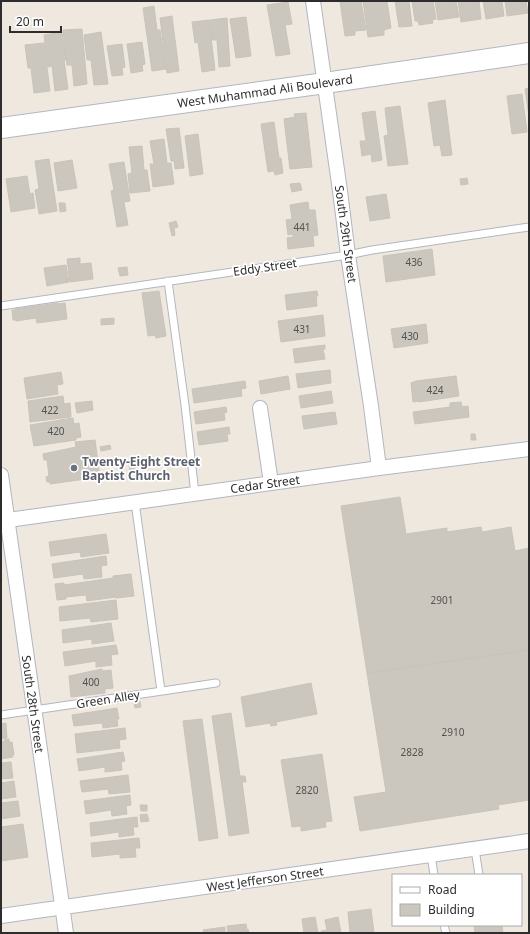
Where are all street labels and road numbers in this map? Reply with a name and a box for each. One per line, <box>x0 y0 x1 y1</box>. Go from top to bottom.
street label: West Muhammad Ali Boulevard <box>176 70 354 112</box>
street label: South 29th Street <box>331 184 361 284</box>
street label: Eddy Street <box>232 254 299 280</box>
street label: Cedar Street <box>229 471 302 497</box>
street label: South 28th Street <box>18 654 48 754</box>
street label: Green Alley <box>75 685 142 712</box>
street label: West Jefferson Street <box>205 862 325 896</box>

